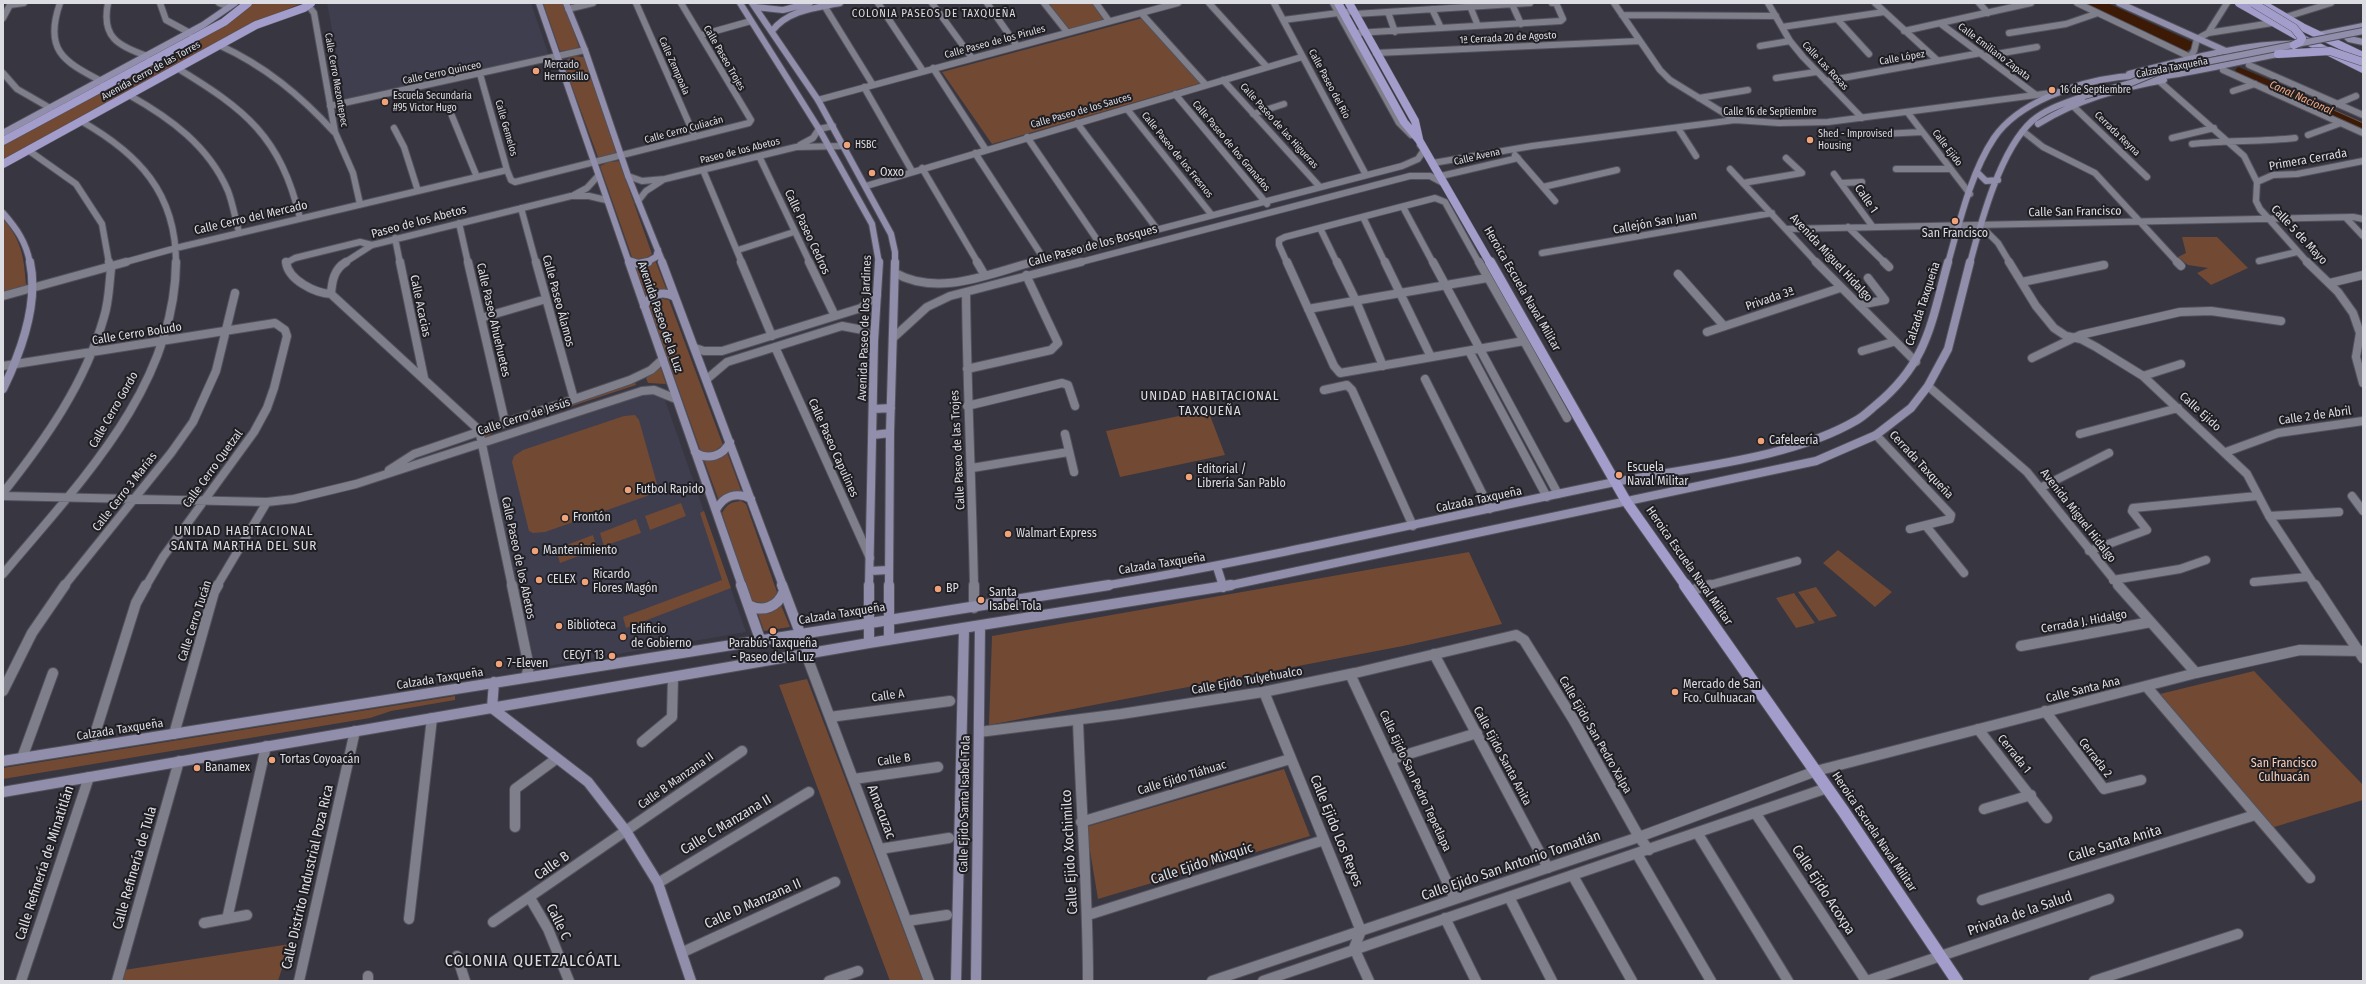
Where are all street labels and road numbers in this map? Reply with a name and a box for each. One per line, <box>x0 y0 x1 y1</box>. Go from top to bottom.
street label: Calle Emiliano Zapata <box>1955 21 2033 83</box>
street label: Calle Paseo Trojes <box>701 23 747 93</box>
street label: Calle Paseo de los Pirules <box>943 23 1047 61</box>
street label: 1ª Cerrada 20 de Agosto <box>1459 29 1557 47</box>
street label: Calle Cerro Mezontepec <box>322 32 350 128</box>
street label: Calle Zempoala <box>656 35 692 97</box>
street label: Avenida Cerro de las Torres <box>100 39 202 103</box>
street label: Calle Las Rosas <box>1799 39 1851 93</box>
street label: Calle Paseo del Río <box>1306 47 1352 121</box>
street label: Calle López <box>1878 48 1926 68</box>
street label: Calzada Taxqueña <box>2135 55 2209 81</box>
street label: Calle Cerro Quinceo <box>402 59 482 87</box>
street label: Calle Paseo de las Higueras <box>1237 81 1321 171</box>
street label: Calle Paseo de los Sauces <box>1029 91 1133 131</box>
street label: Calle Paseo de los Granados <box>1190 98 1272 194</box>
street label: Calle Gemelos <box>492 99 520 157</box>
street label: Calle 16 de Septiembre <box>1723 106 1817 118</box>
street label: Cerrada Reyna <box>2092 109 2142 159</box>
street label: Calle Paseo de los Fresnos <box>1139 110 1215 200</box>
street label: Calle Cerro Culiacán <box>643 114 725 146</box>
street label: Calle Ejido <box>1929 127 1965 169</box>
street label: Paseo de los Abetos <box>699 135 781 167</box>
street label: Calle Avena <box>1453 146 1501 168</box>
street label: Primera Cerrada <box>2268 146 2348 174</box>
street label: Calle 1 <box>1851 182 1881 216</box>
street label: Calle Paseo Cedros <box>781 187 833 277</box>
street label: Calle Cerro del Mercado <box>193 198 309 238</box>
street label: Paseo de los Abetos <box>370 202 468 242</box>
street label: Calle 5 de Mayo <box>2268 202 2330 268</box>
street label: Calle San Francisco <box>2028 204 2122 220</box>
street label: Callejón San Juan <box>1612 209 1698 237</box>
street label: Avenida Miguel Hidalgo <box>1787 211 1875 305</box>
street label: Calle Paseo de los Bosques <box>1027 222 1159 270</box>
street label: Heroica Escuela Naval Militar <box>1480 224 1564 354</box>
street label: Calle Paseo Álamos <box>539 254 577 348</box>
street label: Avenida Paseo de los Jardines <box>855 255 875 401</box>
street label: Avenida Paseo de la Luz <box>634 259 686 375</box>
street label: Calzada Taxqueña <box>1903 260 1943 348</box>
street label: Calle Paseo Ahuehuetes <box>473 262 513 378</box>
street label: Calle Acacias <box>406 274 434 338</box>
street label: Privada 3ª <box>1744 284 1796 314</box>
street label: Calle Cerro Boludo <box>91 320 183 348</box>
street label: Calle Cerro Gordo <box>86 369 142 451</box>
street label: Calle Paseo de las Trojes <box>948 390 968 510</box>
street label: Calle Ejido <box>2176 390 2224 434</box>
street label: Calle Cerro de Jesús <box>476 395 572 439</box>
street label: Calle Paseo Capulines <box>805 396 861 500</box>
street label: Calle 2 de Abril <box>2278 404 2352 428</box>
street label: Calle Cerro Quetzal <box>180 427 246 511</box>
street label: Cerrada Taxqueña <box>1886 428 1956 502</box>
street label: Calle Cerro 3 Marías <box>90 450 160 534</box>
street label: Avenida Miguel Hidalgo <box>2037 466 2119 566</box>
street label: Calzada Taxqueña <box>1435 484 1523 516</box>
street label: Calle Paseo de los Abetos <box>498 495 538 621</box>
street label: Heroica Escuela Naval Militar <box>1643 504 1735 628</box>
street label: Calzada Taxqueña <box>1118 550 1206 578</box>
street label: Calle Cerro Tucán <box>175 579 215 663</box>
street label: Calzada Taxqueña <box>798 600 886 628</box>
street label: Cerrada J. Hidalgo <box>2040 607 2128 637</box>
street label: Calle Ejido Tulyehualco <box>1190 664 1304 698</box>
street label: Calzada Taxqueña <box>396 665 484 693</box>
street label: Calle Ejido San Pedro Xalpa <box>1555 674 1635 796</box>
street label: Calle Santa Ana <box>2044 674 2122 706</box>
street label: Calle A <box>871 687 905 705</box>
street label: Calle Ejido Santa Anita <box>1470 704 1534 808</box>
street label: Calle Ejido San Pedro Tepetlapa <box>1376 708 1454 854</box>
street label: Calzada Taxqueña <box>76 716 164 744</box>
street label: Cerrada 1 <box>1994 732 2034 776</box>
street label: Calle Ejido Santa Isabel Tola <box>957 735 973 873</box>
street label: Cerrada 2 <box>2075 735 2115 781</box>
street label: Calle B Manzana II <box>636 750 716 812</box>
street label: Calle B <box>876 751 912 769</box>
street label: Calle Ejido Tláhuac <box>1136 758 1228 798</box>
street label: Heroica Escuela Naval Militar <box>1828 769 1920 895</box>
street label: Calle Ejido Los Reyes <box>1306 773 1366 889</box>
street label: Calle Distrito Industrial Poza Rica <box>279 783 337 971</box>
street label: Amacuzac <box>863 783 899 841</box>
street label: Calle Refinería de Minatitlán <box>12 784 78 942</box>
street label: Calle Ejido Xochimilco <box>1058 789 1082 915</box>
street label: Calle C Manzana II <box>678 791 774 859</box>
street label: Calle Refinería de Tula <box>109 805 161 931</box>
street label: Calle Santa Anita <box>2066 822 2164 866</box>
street label: Calle Ejido San Antonio Tomatlán <box>1419 827 1603 905</box>
street label: Calle Ejido Mixquic <box>1149 840 1255 888</box>
street label: Calle Ejido Acoxpa <box>1788 842 1858 938</box>
street label: Calle B <box>531 848 573 884</box>
street label: Calle D Manzana II <box>702 875 804 933</box>
street label: Privada de la Salud <box>1965 888 2075 940</box>
street label: Calle C <box>542 901 574 943</box>

